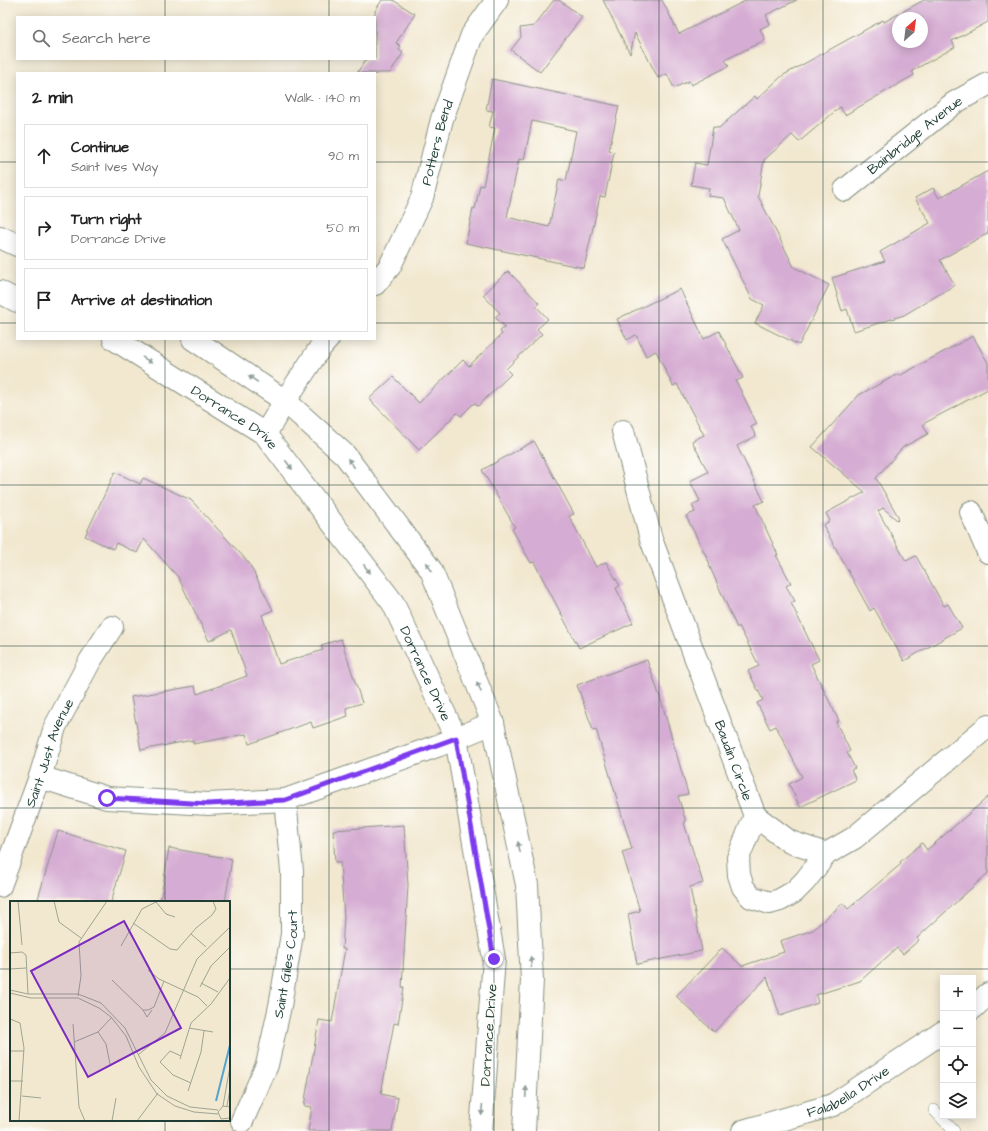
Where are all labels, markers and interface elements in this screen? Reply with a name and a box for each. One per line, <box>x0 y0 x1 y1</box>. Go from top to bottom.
north arrow <box>892 12 928 48</box>
search box <box>16 16 376 60</box>
icon: search <box>30 27 52 49</box>
text: Search here <box>62 28 151 49</box>
text: 2 min <box>32 86 73 110</box>
text: Walk · 140 m <box>285 89 360 107</box>
street label: Bainbridge Avenue <box>863 91 967 180</box>
street label: Potters Bend <box>417 97 459 188</box>
text: Continue <box>71 137 129 158</box>
icon: ahead <box>33 145 55 167</box>
text: 90 m <box>328 147 359 165</box>
text: Saint Ives Way <box>71 158 158 176</box>
text: Turn right <box>71 209 142 230</box>
icon: right <box>33 217 55 239</box>
text: 50 m <box>326 219 359 237</box>
text: Dorrance Drive <box>71 230 166 248</box>
icon: arrive <box>33 289 55 311</box>
text: Arrive at destination <box>71 290 212 311</box>
one-way arrow <box>141 356 153 363</box>
one-way arrow <box>247 375 258 383</box>
street label: Dorrance Drive <box>187 381 283 454</box>
one-way arrow <box>347 458 355 468</box>
one-way arrow <box>284 460 292 470</box>
one-way arrow <box>425 562 433 572</box>
one-way arrow <box>363 563 371 574</box>
street label: Dorrance Drive <box>394 623 456 725</box>
one-way arrow <box>475 681 481 693</box>
street label: Saint Just Avenue <box>21 695 79 810</box>
street label: Baudin Circle <box>709 718 758 804</box>
route start <box>98 789 116 807</box>
one-way arrow <box>515 841 521 853</box>
inset map <box>10 901 230 1121</box>
street label: Saint Giles Court <box>269 910 303 1020</box>
route end <box>485 950 503 968</box>
one-way arrow <box>528 956 535 968</box>
map controls <box>940 975 976 1119</box>
button: + <box>940 975 976 1011</box>
street label: Dorrance Drive <box>475 983 503 1087</box>
button: − <box>940 1011 976 1047</box>
button: locate <box>940 1047 976 1083</box>
street label: Falabella Drive <box>805 1061 894 1123</box>
button: layers <box>940 1083 976 1119</box>
one-way arrow <box>523 1086 530 1098</box>
one-way arrow <box>479 1104 486 1116</box>

